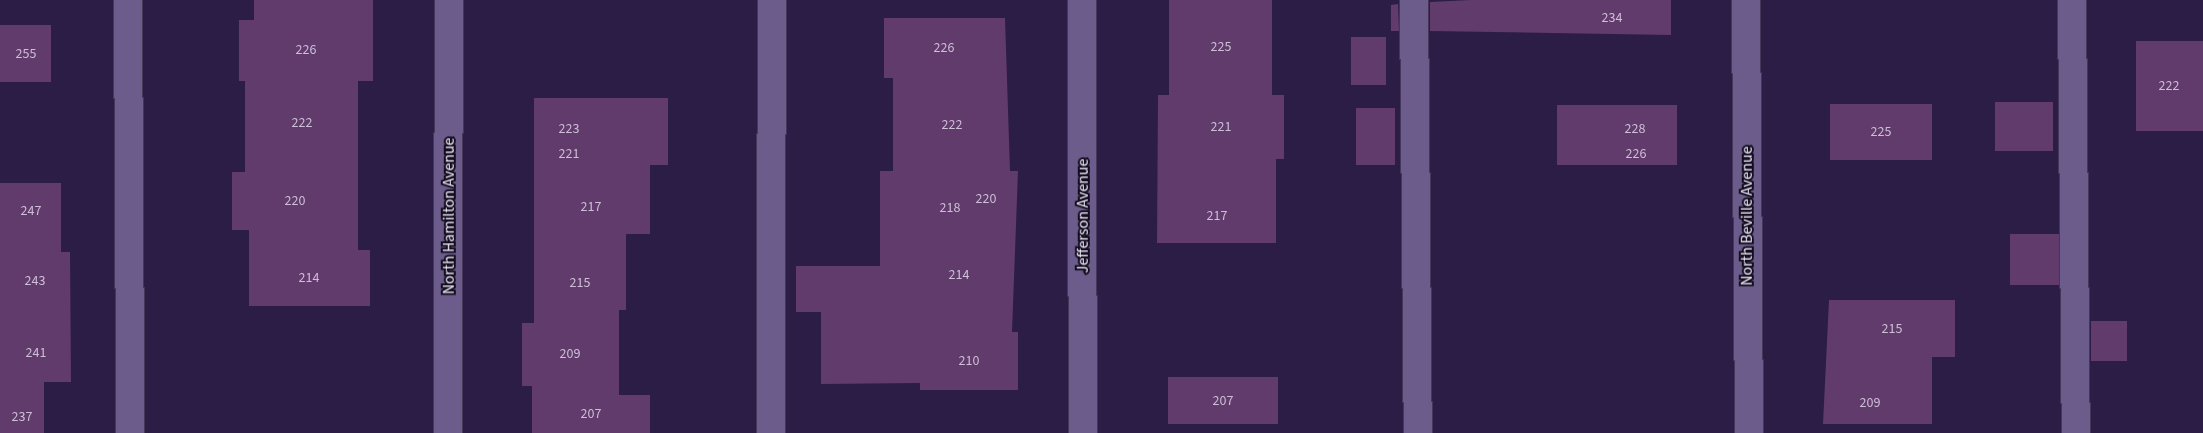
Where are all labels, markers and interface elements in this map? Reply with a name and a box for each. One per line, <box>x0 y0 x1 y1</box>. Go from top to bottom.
house number: 234 <box>1602 10 1622 26</box>
house number: 225 <box>1211 39 1231 55</box>
house number: 226 <box>934 40 954 56</box>
house number: 226 <box>296 42 316 58</box>
house number: 255 <box>16 46 36 62</box>
house number: 222 <box>2159 78 2179 94</box>
house number: 222 <box>292 115 312 131</box>
house number: 222 <box>942 117 962 133</box>
house number: 221 <box>1211 119 1231 135</box>
house number: 223 <box>559 121 579 137</box>
house number: 228 <box>1625 121 1645 137</box>
house number: 225 <box>1871 124 1891 140</box>
street label: North Hamilton Avenue <box>439 138 459 294</box>
house number: 221 <box>559 146 579 162</box>
house number: 226 <box>1626 146 1646 162</box>
street label: North Beville Avenue <box>1737 146 1757 286</box>
street label: Jefferson Avenue <box>1073 159 1093 273</box>
house number: 220 <box>976 191 996 207</box>
house number: 220 <box>285 193 305 209</box>
house number: 217 <box>581 199 601 215</box>
house number: 218 <box>940 200 960 216</box>
house number: 247 <box>21 203 41 219</box>
house number: 217 <box>1207 208 1227 224</box>
house number: 214 <box>949 267 969 283</box>
house number: 214 <box>299 270 319 286</box>
house number: 243 <box>25 273 45 289</box>
house number: 215 <box>570 275 590 291</box>
house number: 215 <box>1882 321 1902 337</box>
house number: 241 <box>26 345 46 361</box>
house number: 209 <box>560 346 580 362</box>
house number: 210 <box>959 353 979 369</box>
house number: 207 <box>1213 393 1233 409</box>
house number: 209 <box>1860 395 1880 411</box>
house number: 207 <box>581 406 601 422</box>
house number: 237 <box>12 409 32 425</box>

